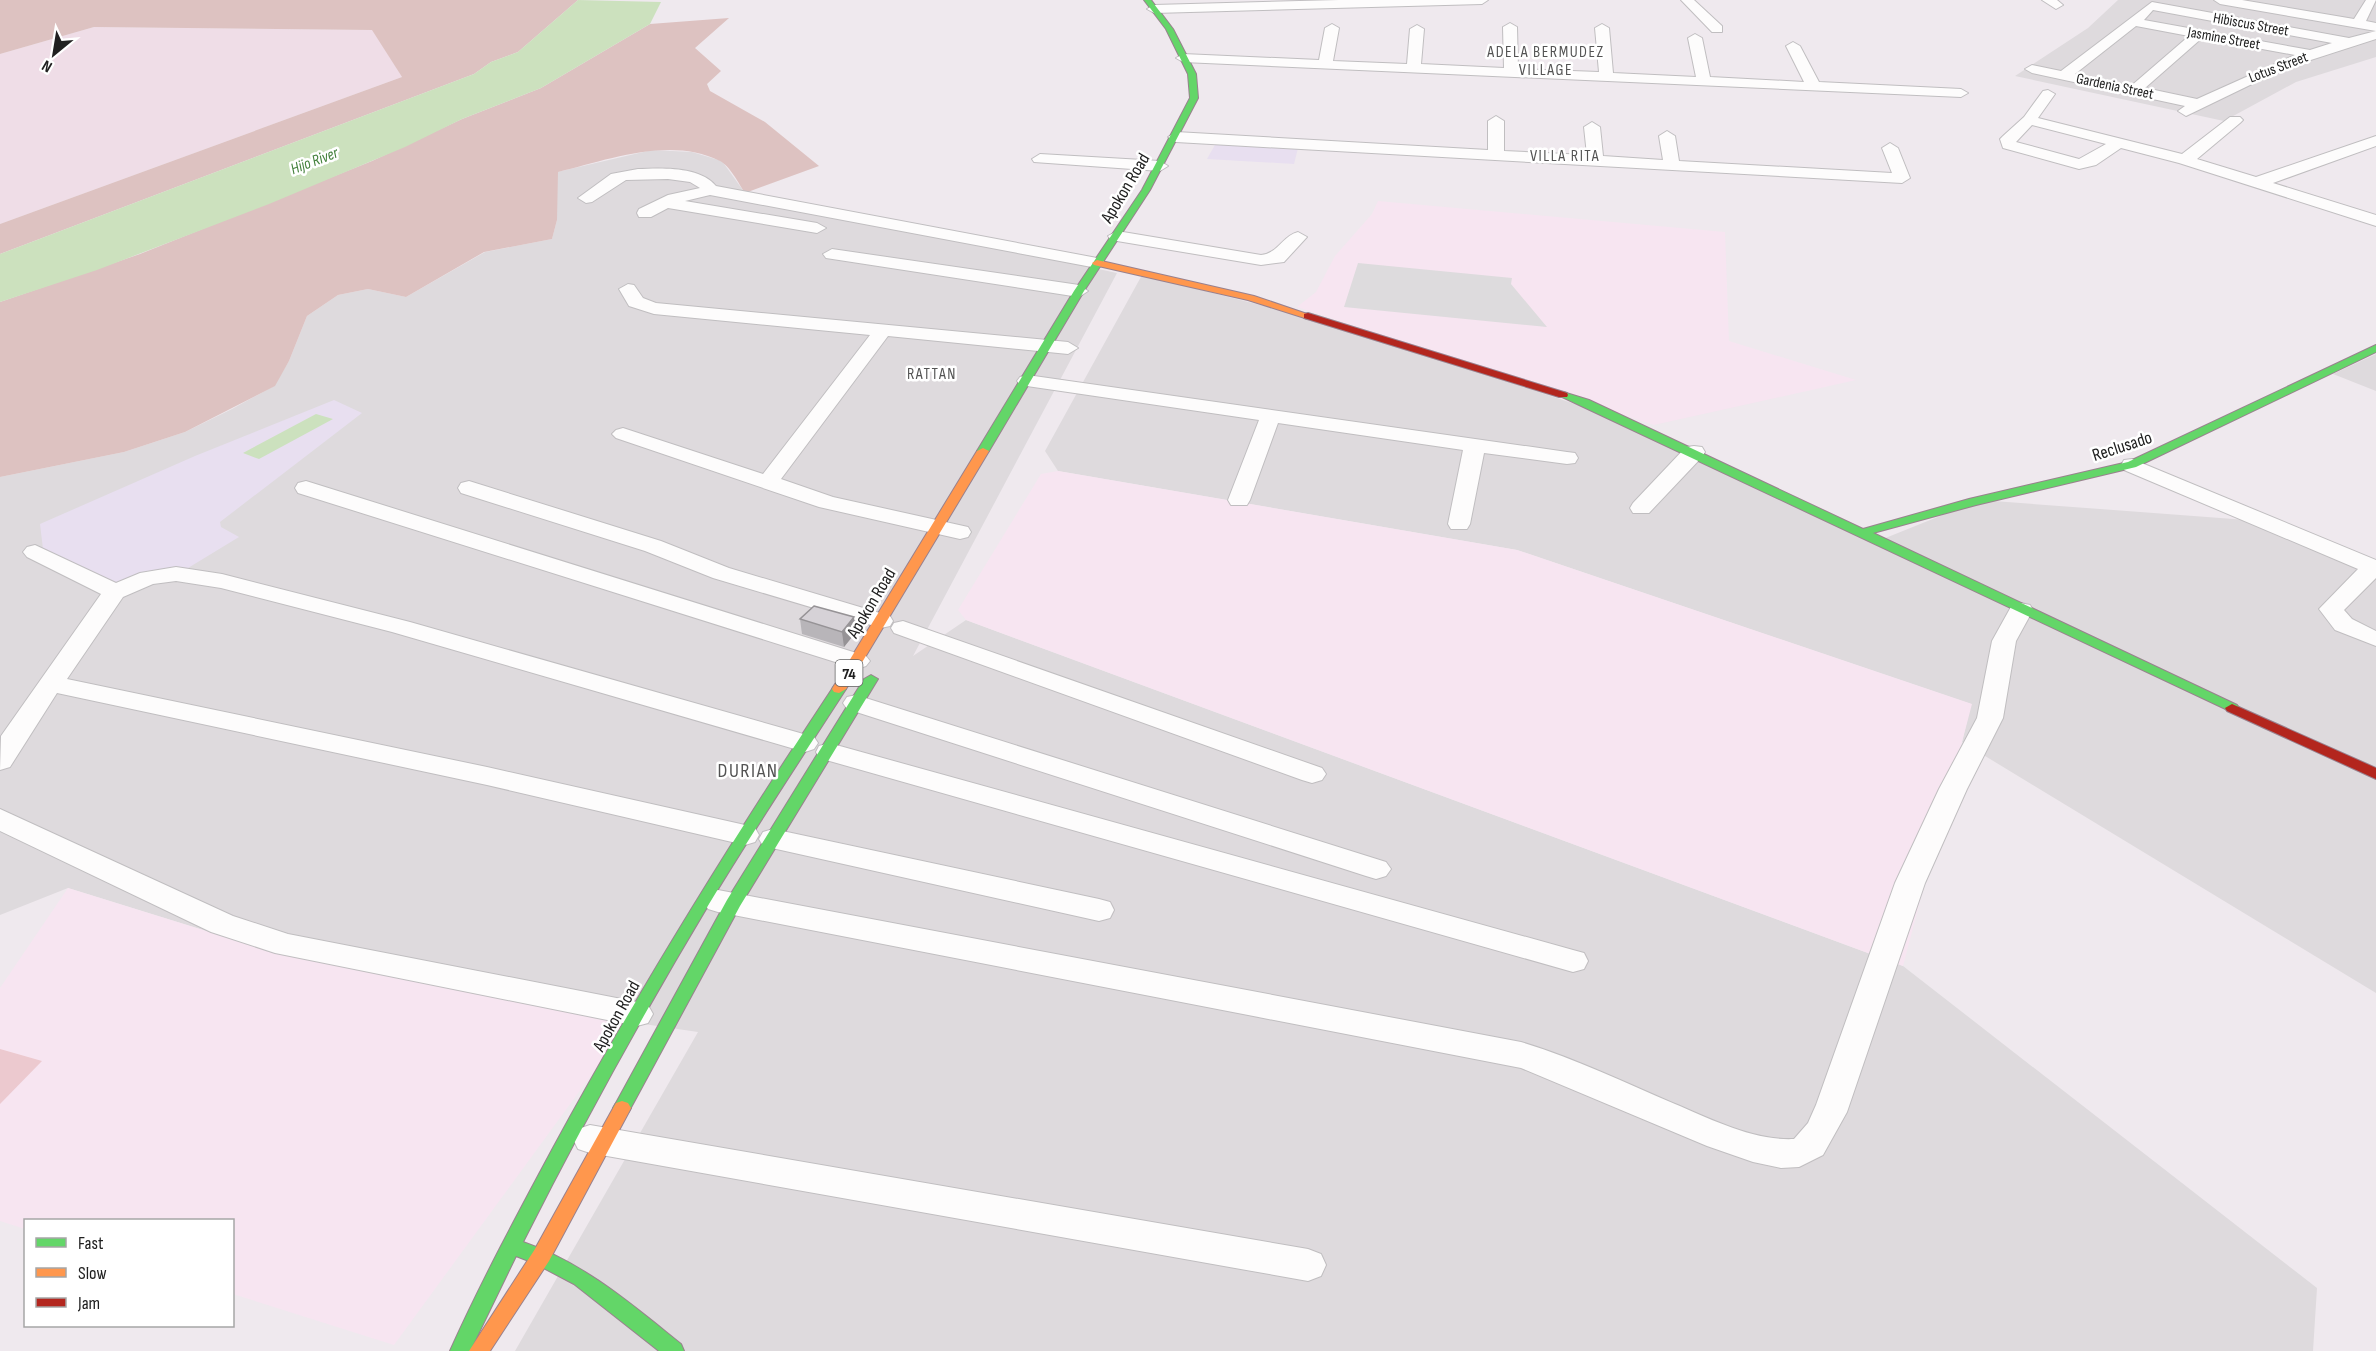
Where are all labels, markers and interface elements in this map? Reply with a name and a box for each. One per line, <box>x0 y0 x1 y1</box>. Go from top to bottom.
street label: Hibiscus Street <box>2212 8 2291 41</box>
street label: Jasmine Street <box>2185 23 2262 54</box>
north arrow <box>24 24 84 84</box>
district label: ADELA BERMUDEZ VILLAGE <box>1486 43 1605 80</box>
street label: Lotus Street <box>2246 47 2311 87</box>
text: N <box>39 55 56 76</box>
street label: Gardenia Street <box>2074 69 2156 104</box>
water label: Hijo River <box>288 143 341 179</box>
district label: VILLA RITA <box>1530 147 1600 166</box>
street label: Apokon Road <box>1096 150 1154 228</box>
district label: RATTAN <box>907 365 957 384</box>
street label: Reclusado <box>2090 427 2155 466</box>
street label: Apokon Road <box>842 565 900 643</box>
road number: 74 <box>836 660 862 686</box>
district label: DURIAN <box>718 759 778 783</box>
street label: Apokon Road <box>588 977 644 1056</box>
legend <box>24 1219 234 1327</box>
text: Fast <box>78 1233 104 1254</box>
text: Slow <box>78 1263 107 1284</box>
text: Jam <box>77 1293 100 1314</box>

